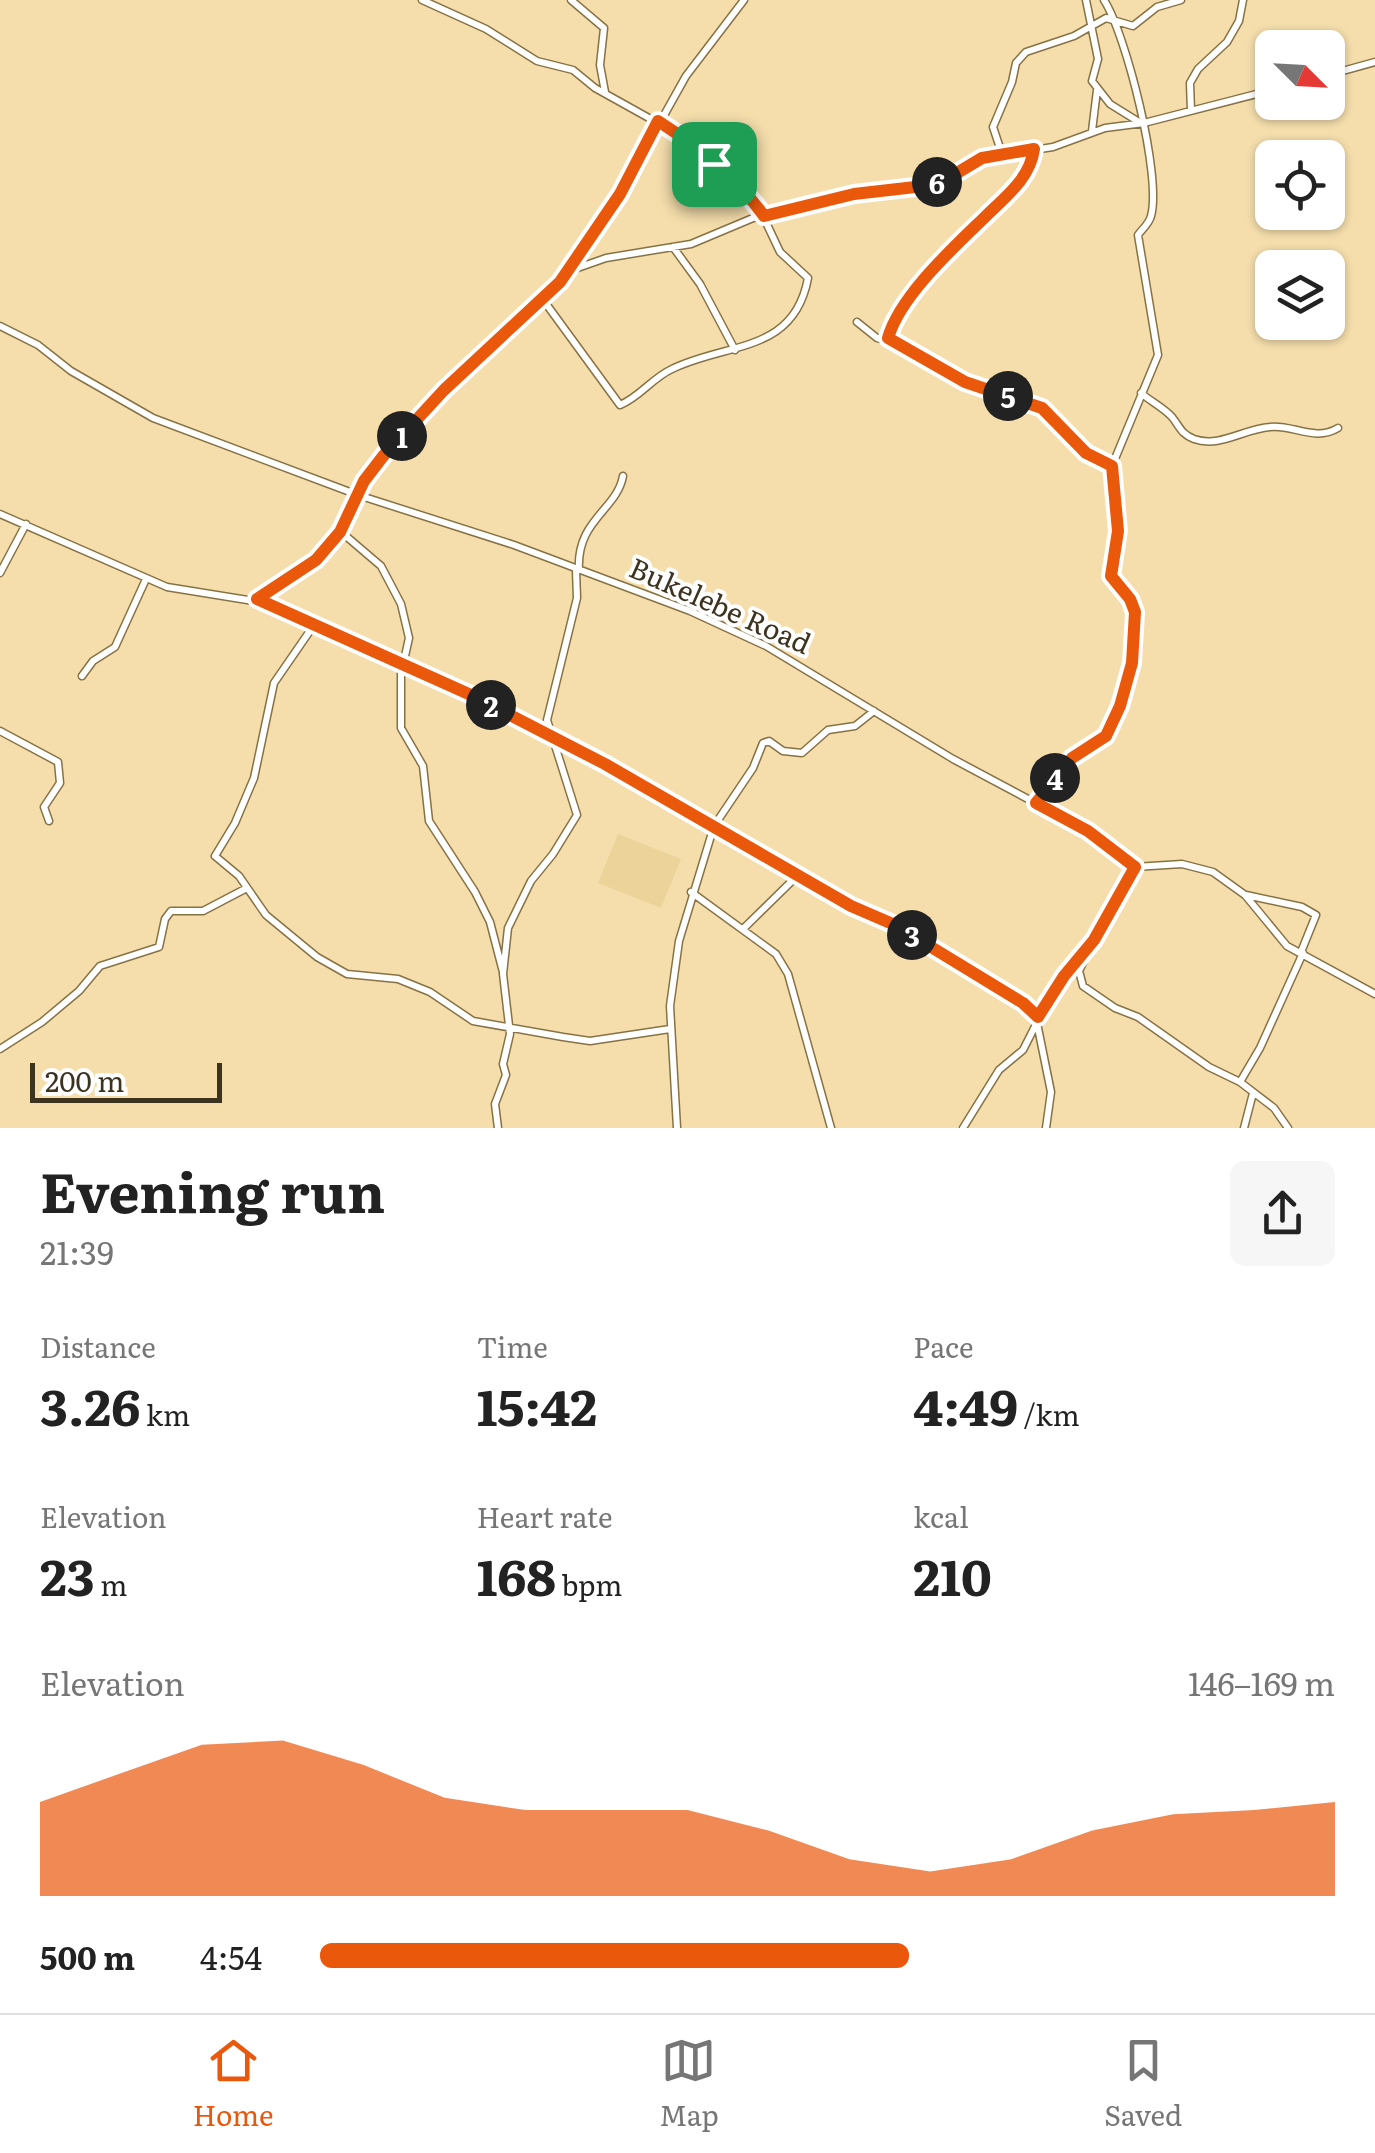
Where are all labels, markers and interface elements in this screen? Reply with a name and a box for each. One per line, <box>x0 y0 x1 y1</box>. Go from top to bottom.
north arrow <box>1255 30 1345 120</box>
map controls <box>1255 30 1345 340</box>
pin <box>672 122 757 207</box>
icon: arrive <box>687 137 742 192</box>
button: locate <box>1255 140 1345 230</box>
pin: 6 <box>912 157 962 207</box>
text: 6 <box>929 161 945 203</box>
button: layers <box>1255 250 1345 340</box>
pin: 5 <box>983 371 1033 421</box>
text: 5 <box>1000 375 1016 417</box>
pin: 1 <box>377 411 427 461</box>
text: 1 <box>396 415 408 457</box>
street label: Bukelebe Road <box>623 545 818 663</box>
pin: 2 <box>466 680 516 730</box>
text: 2 <box>483 684 499 726</box>
pin: 4 <box>1030 753 1080 803</box>
text: 4 <box>1047 757 1063 799</box>
pin: 3 <box>887 910 937 960</box>
text: 3 <box>904 914 920 956</box>
scale bar <box>30 1058 222 1102</box>
text: 200 m <box>45 1059 124 1101</box>
text: Evening run <box>40 1148 385 1230</box>
button: share <box>1230 1161 1335 1266</box>
text: 21:39 <box>40 1227 114 1275</box>
text: Distance <box>40 1325 156 1367</box>
text: Time <box>477 1325 548 1367</box>
text: Pace <box>913 1325 973 1367</box>
text: 3.26 <box>40 1367 140 1441</box>
text: 15:42 <box>477 1367 597 1441</box>
text: 4:49 <box>913 1367 1018 1441</box>
text: km <box>140 1393 190 1435</box>
text: /km <box>1018 1393 1080 1435</box>
text: Elevation <box>40 1495 167 1537</box>
text: Heart rate <box>477 1495 613 1537</box>
text: kcal <box>913 1495 969 1537</box>
text: 23 <box>40 1537 95 1611</box>
text: 168 <box>477 1537 556 1611</box>
text: 210 <box>913 1537 992 1611</box>
text: m <box>95 1563 128 1605</box>
text: bpm <box>556 1563 623 1605</box>
text: Elevation <box>40 1658 185 1706</box>
text: 146–169 m <box>1188 1658 1335 1706</box>
text: 500 m <box>40 1932 135 1980</box>
text: 4:54 <box>200 1932 262 1980</box>
tab: Home <box>193 2033 274 2135</box>
tab: Map <box>659 2033 719 2135</box>
tab: Saved <box>1104 2033 1182 2135</box>

